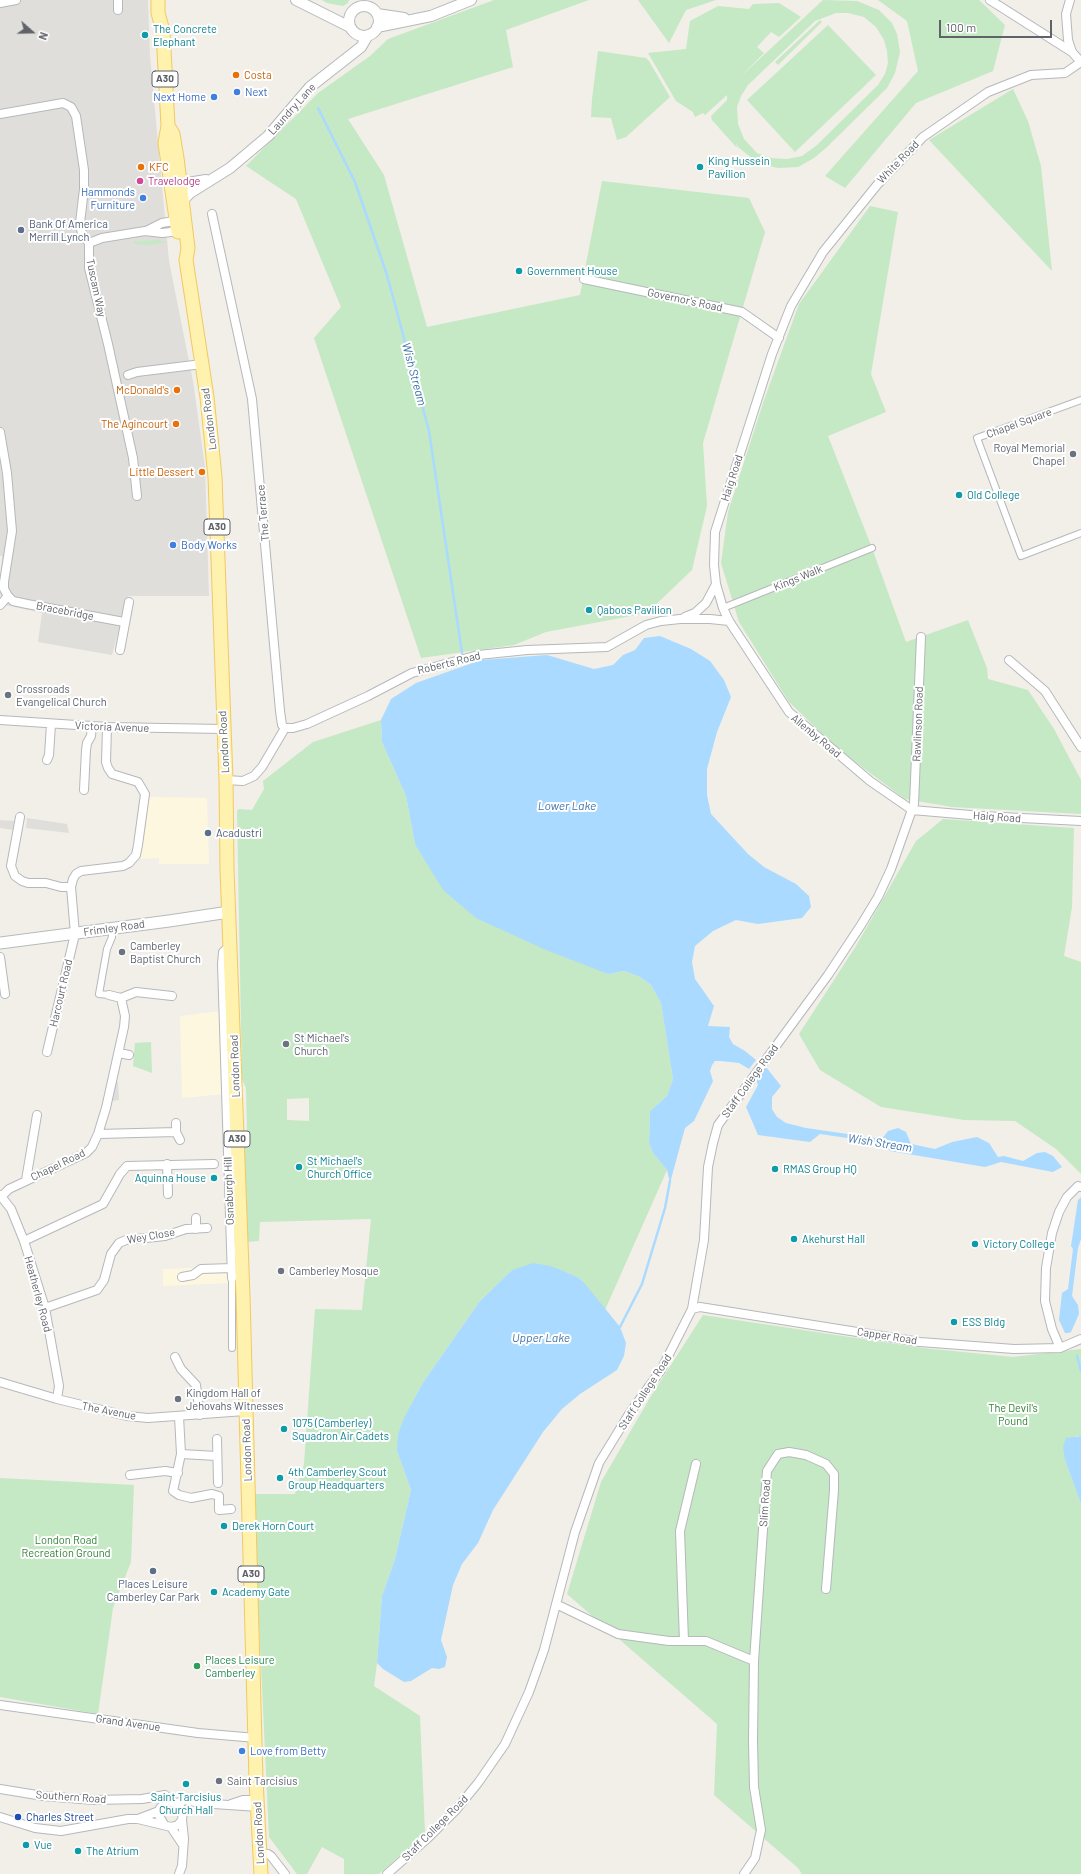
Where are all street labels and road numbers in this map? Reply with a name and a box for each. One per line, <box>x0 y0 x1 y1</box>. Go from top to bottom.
road number: A30 <box>152 71 178 87</box>
street label: Laundry Lane <box>265 81 319 137</box>
street label: White Road <box>874 138 922 186</box>
street label: Tuscam Way <box>83 258 109 318</box>
street label: Governor's Road <box>646 286 724 314</box>
street label: London Road <box>199 387 219 451</box>
street label: Chapel Square <box>984 405 1054 441</box>
street label: Haig Road <box>718 453 746 503</box>
street label: The Terrace <box>254 484 272 542</box>
road number: A30 <box>204 519 230 535</box>
street label: Kings Walk <box>772 562 824 594</box>
street label: Bracebridge <box>35 599 95 623</box>
street label: Roberts Road <box>416 649 482 677</box>
street label: Rawlinson Road <box>910 686 926 762</box>
street label: London Road <box>216 710 232 774</box>
street label: Allenby Road <box>788 711 844 761</box>
street label: Victoria Avenue <box>75 719 149 735</box>
street label: Haig Road <box>973 809 1021 825</box>
street label: Frimley Road <box>82 917 146 939</box>
street label: Harcourt Road <box>47 958 75 1028</box>
street label: London Road <box>227 1035 243 1097</box>
street label: Staff College Road <box>719 1042 781 1120</box>
road number: A30 <box>224 1131 250 1147</box>
street label: Chapel Road <box>29 1146 87 1184</box>
street label: Osnaburgh Hill <box>221 1157 237 1225</box>
street label: Wey Close <box>126 1225 176 1247</box>
street label: Heatherley Road <box>22 1255 54 1333</box>
street label: Capper Road <box>856 1325 918 1347</box>
street label: Staff College Road <box>616 1352 674 1432</box>
street label: The Avenue <box>81 1399 137 1423</box>
street label: London Road <box>239 1419 255 1481</box>
street label: Slim Road <box>757 1479 773 1527</box>
road number: A30 <box>238 1566 264 1582</box>
street label: Grand Avenue <box>95 1712 161 1734</box>
street label: Southern Road <box>35 1788 107 1806</box>
street label: Staff College Road <box>399 1792 471 1864</box>
street label: London Road <box>251 1801 267 1865</box>

